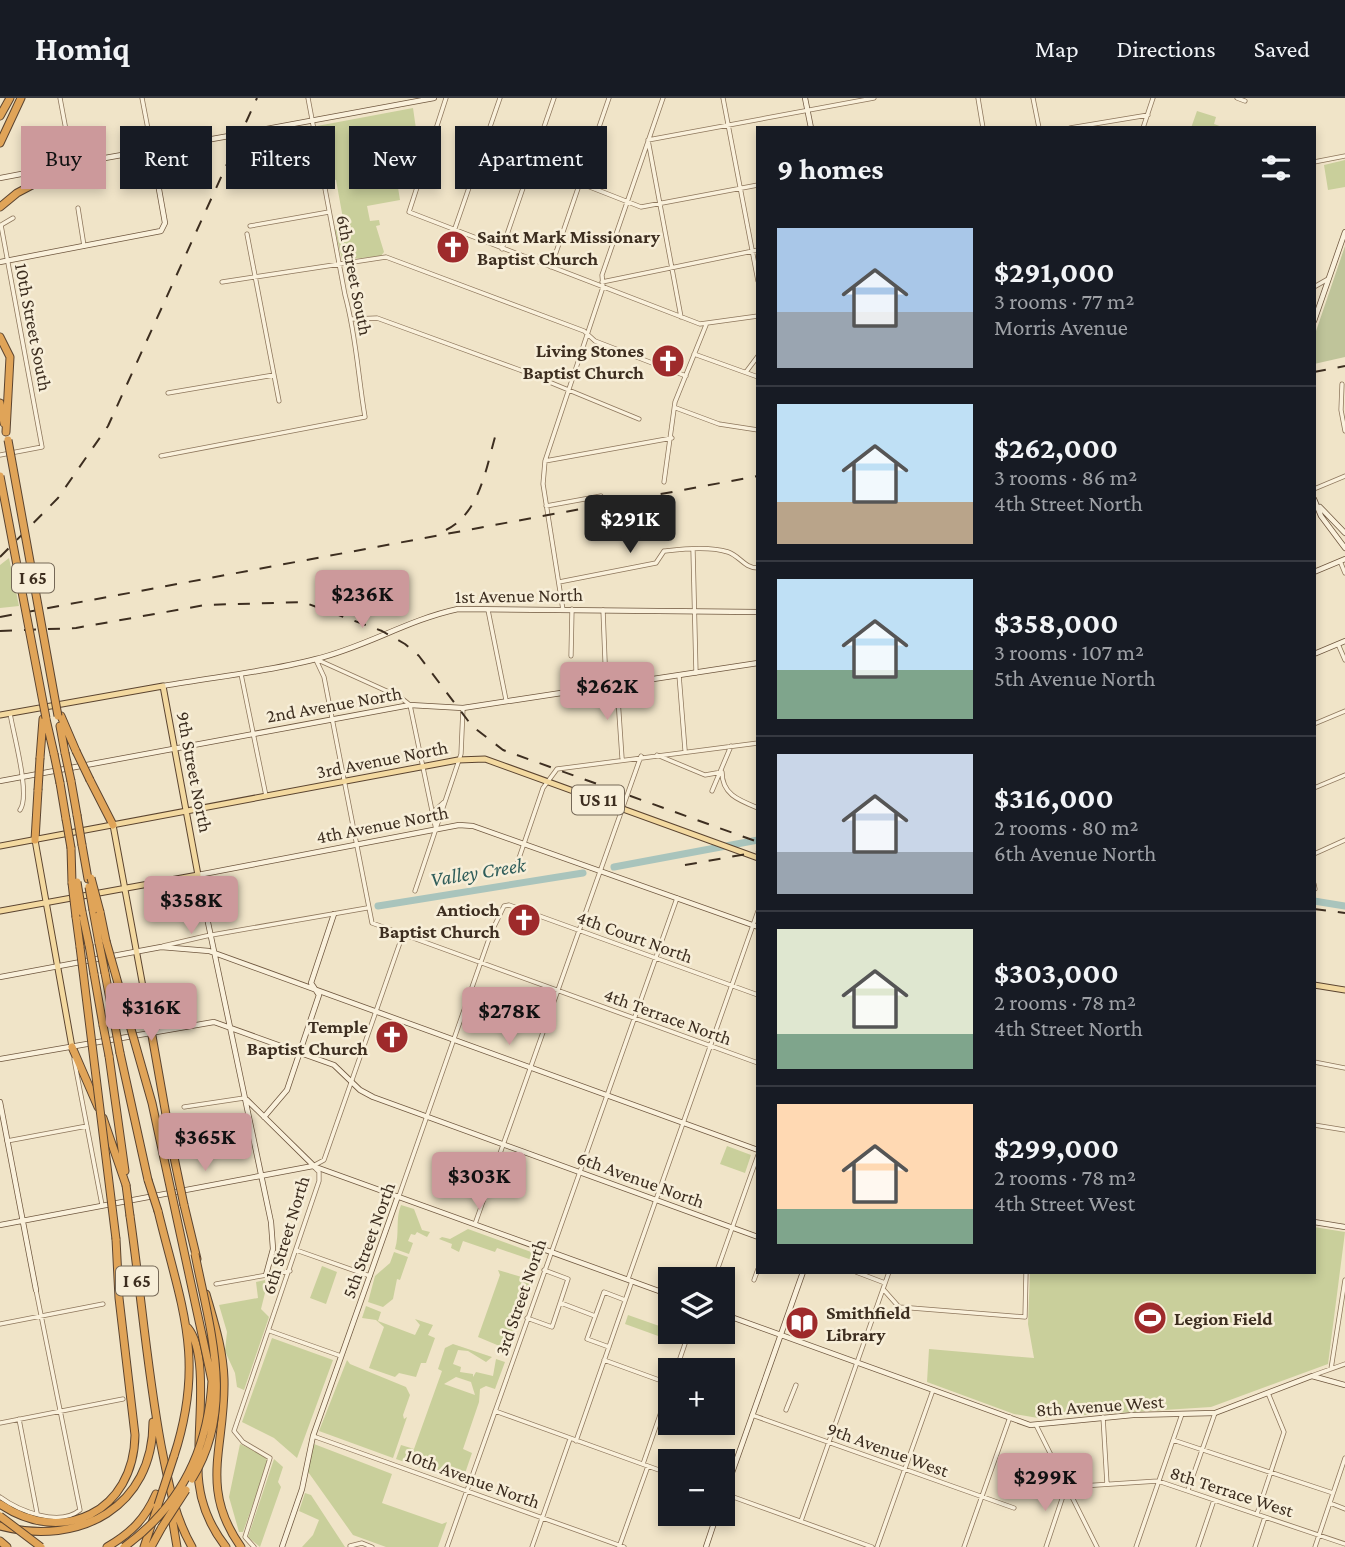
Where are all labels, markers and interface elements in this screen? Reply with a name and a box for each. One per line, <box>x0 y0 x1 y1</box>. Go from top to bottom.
text: Homiq <box>35 30 130 67</box>
text: Map <box>1035 35 1079 62</box>
text: Directions <box>1117 35 1216 62</box>
text: Saved <box>1254 35 1310 62</box>
chip: Buy <box>21 126 106 189</box>
chip: Rent <box>120 126 212 189</box>
chip: Filters <box>226 126 335 189</box>
chip: New <box>349 126 441 189</box>
chip: Apartment <box>455 126 607 189</box>
icon: filters <box>1257 149 1295 187</box>
text: 9 homes <box>777 152 884 185</box>
street label: 6th Street South <box>333 213 377 337</box>
place label: Saint Mark Missionary Baptist Church <box>477 226 661 269</box>
church icon: Saint Mark Missionary Baptist Church <box>434 228 472 266</box>
text: $291,000 <box>994 255 1115 288</box>
icon: home <box>833 256 917 340</box>
street label: 10th Street South <box>11 261 56 393</box>
text: 3 rooms · 77 m² <box>994 288 1134 314</box>
text: Morris Avenue <box>994 314 1128 340</box>
place label: Living Stones Baptist Church <box>523 340 644 383</box>
church icon: Living Stones Baptist Church <box>649 342 687 380</box>
text: $262,000 <box>994 431 1118 464</box>
icon: home <box>833 432 917 516</box>
text: 3 rooms · 86 m² <box>994 464 1137 490</box>
text: 4th Street North <box>994 490 1143 516</box>
pin: $291K <box>581 496 679 555</box>
text: $291K <box>601 505 659 531</box>
road number: I 65 <box>12 564 54 592</box>
pin: $236K <box>313 570 411 630</box>
text: $236K <box>331 580 393 606</box>
street label: 1st Avenue North <box>455 584 583 607</box>
text: $358,000 <box>994 606 1119 639</box>
icon: home <box>833 607 917 691</box>
text: 3 rooms · 107 m² <box>994 639 1144 665</box>
pin: $262K <box>558 662 656 722</box>
text: 5th Avenue North <box>994 665 1156 691</box>
text: $262K <box>576 672 638 698</box>
street label: 2nd Avenue North <box>265 682 404 727</box>
street label: 9th Street North <box>172 710 217 834</box>
street label: 3rd Avenue North <box>315 736 450 783</box>
text: $316,000 <box>994 781 1114 814</box>
icon: home <box>833 782 917 866</box>
road number: US 11 <box>572 786 624 814</box>
street label: 4th Avenue North <box>314 801 450 848</box>
text: 2 rooms · 80 m² <box>994 814 1139 840</box>
text: 6th Avenue North <box>994 840 1156 866</box>
water label: Valley Creek <box>429 852 528 891</box>
pin: $358K <box>142 876 240 936</box>
text: $358K <box>160 886 222 912</box>
place label: Antioch Baptist Church <box>379 899 500 942</box>
church icon: Antioch Baptist Church <box>505 901 543 939</box>
street label: 4th Court North <box>574 906 696 967</box>
text: $303,000 <box>994 956 1119 989</box>
icon: home <box>833 957 917 1041</box>
pin: $316K <box>102 984 200 1043</box>
street label: 4th Terrace North <box>601 984 735 1049</box>
pin: $278K <box>460 988 558 1047</box>
text: 2 rooms · 78 m² <box>994 989 1136 1015</box>
text: $316K <box>122 993 180 1019</box>
text: $278K <box>478 997 540 1023</box>
text: 4th Street North <box>994 1015 1143 1041</box>
place label: Temple Baptist Church <box>247 1016 368 1059</box>
church icon: Temple Baptist Church <box>373 1018 411 1056</box>
pin: $365K <box>156 1114 254 1173</box>
text: $365K <box>175 1123 235 1149</box>
text: $299,000 <box>994 1131 1119 1164</box>
icon: home <box>833 1132 917 1216</box>
street label: 6th Avenue North <box>574 1147 707 1212</box>
pin: $303K <box>430 1152 528 1212</box>
text: $303K <box>448 1162 510 1188</box>
text: 2 rooms · 78 m² <box>994 1164 1136 1190</box>
street label: 6th Street North <box>257 1173 313 1297</box>
street label: 5th Street North <box>338 1179 399 1301</box>
text: 4th Street West <box>994 1190 1135 1216</box>
street label: 3rd Street North <box>491 1236 550 1358</box>
road number: I 65 <box>116 1266 158 1296</box>
map controls <box>658 1267 735 1526</box>
button: layers <box>658 1267 735 1344</box>
sports icon: Legion Field <box>1131 1299 1169 1337</box>
place label: Smithfield Library <box>826 1302 911 1345</box>
library icon: Smithfield Library <box>783 1304 821 1342</box>
place label: Legion Field <box>1174 1308 1273 1329</box>
button: + <box>658 1358 735 1435</box>
street label: 8th Avenue West <box>1035 1390 1166 1420</box>
street label: 9th Avenue West <box>824 1418 952 1481</box>
street label: 10th Avenue North <box>403 1444 543 1513</box>
button: − <box>658 1449 735 1526</box>
pin: $299K <box>996 1454 1094 1513</box>
street label: 8th Terrace West <box>1167 1462 1297 1522</box>
text: $299K <box>1014 1463 1076 1489</box>

